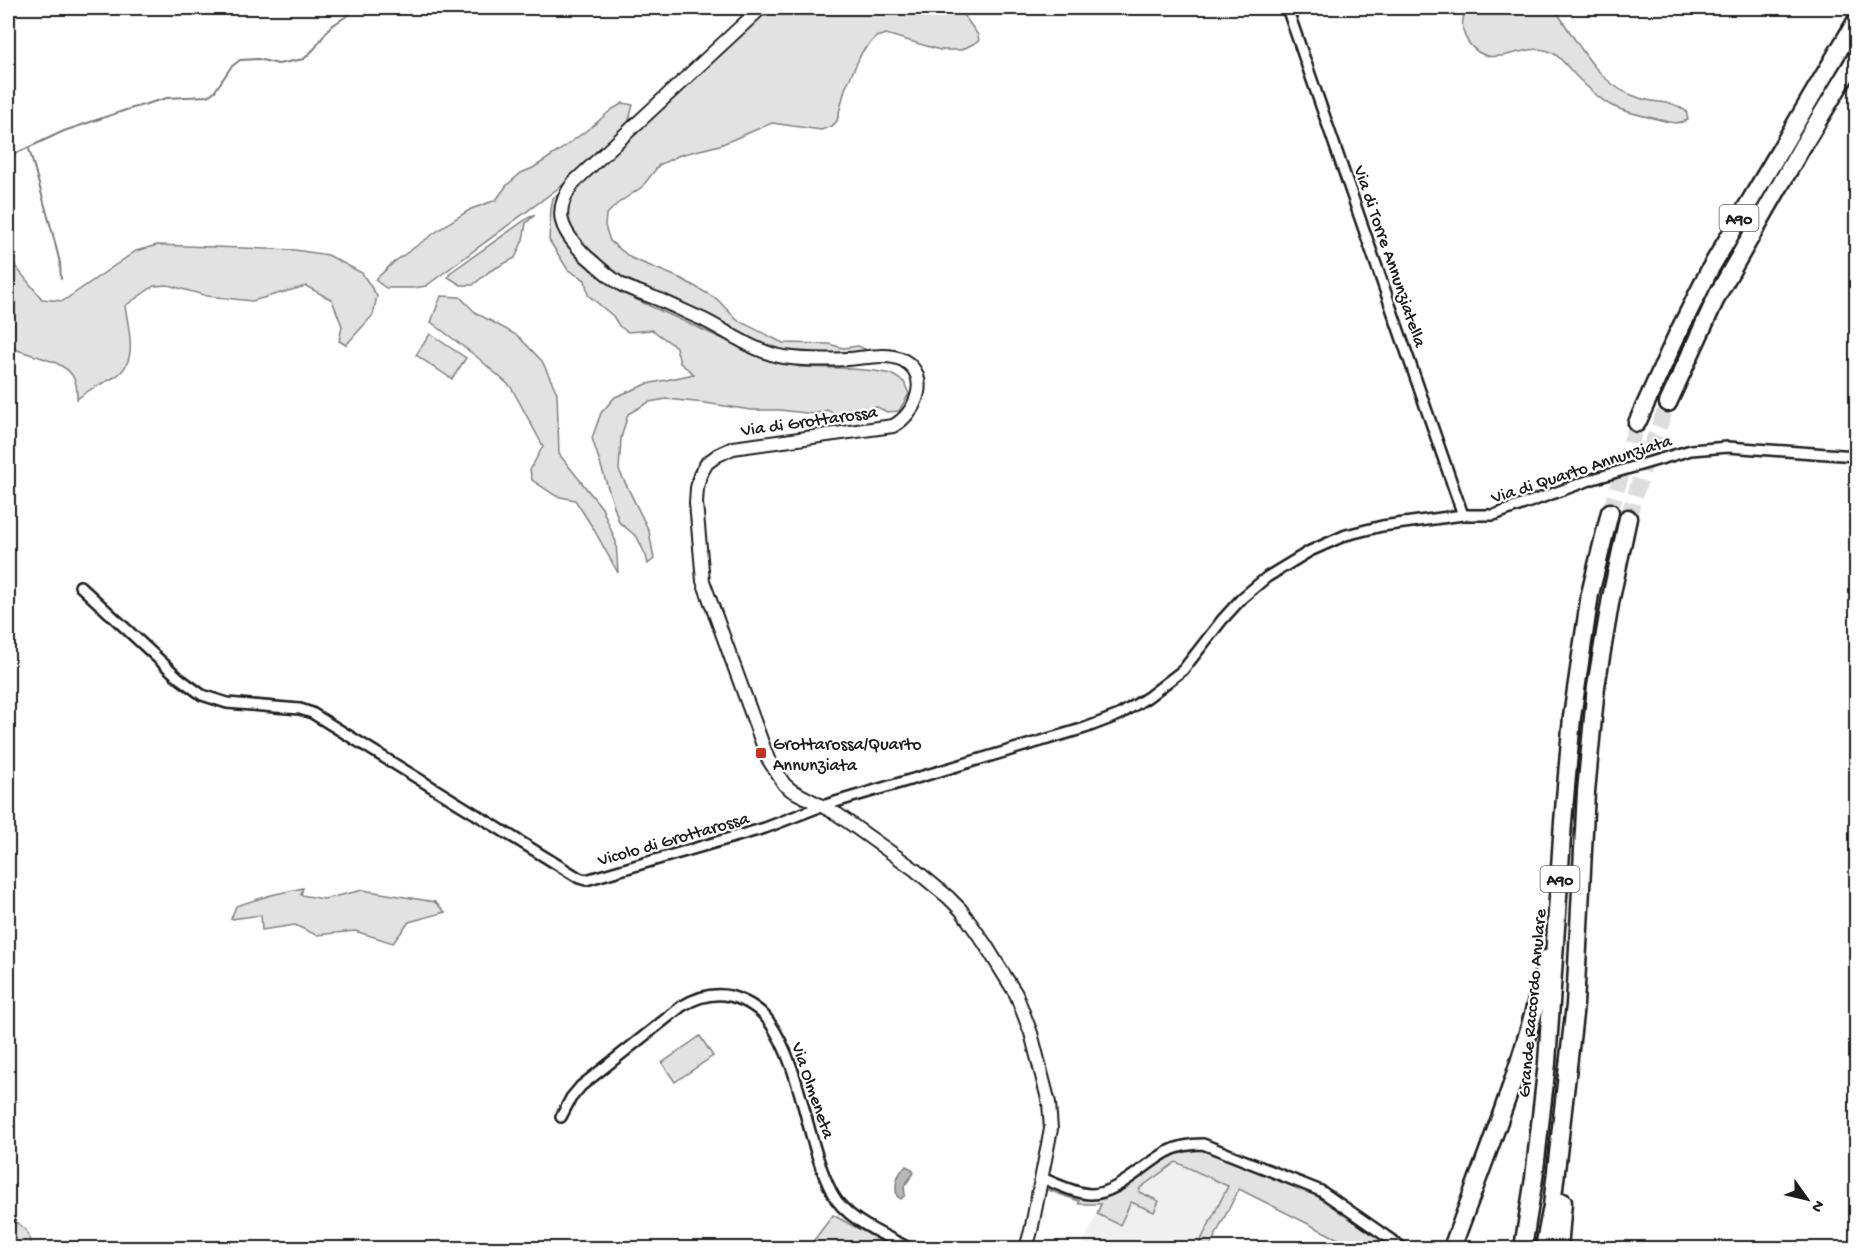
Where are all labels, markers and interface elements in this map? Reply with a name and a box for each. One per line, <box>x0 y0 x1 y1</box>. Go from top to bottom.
street label: Via di Torre Annunziatella <box>1347 162 1430 351</box>
road number: A90 <box>1720 205 1758 231</box>
street label: Via di Grottarossa <box>739 402 880 443</box>
street label: Via di Quarto Annunziata <box>1488 431 1676 510</box>
place label: Grottarossa/Quarto Annunziata <box>773 735 922 777</box>
marker: Grottarossa/Quarto Annunziata <box>754 746 768 760</box>
street label: Vicolo di Grottarossa <box>595 808 753 872</box>
road number: A90 <box>1540 866 1580 892</box>
street label: Grande Raccordo Anulare <box>1515 907 1552 1098</box>
street label: Via Olmeneta <box>785 1039 838 1143</box>
north arrow <box>1777 1169 1837 1229</box>
text: N <box>1805 1196 1827 1216</box>

